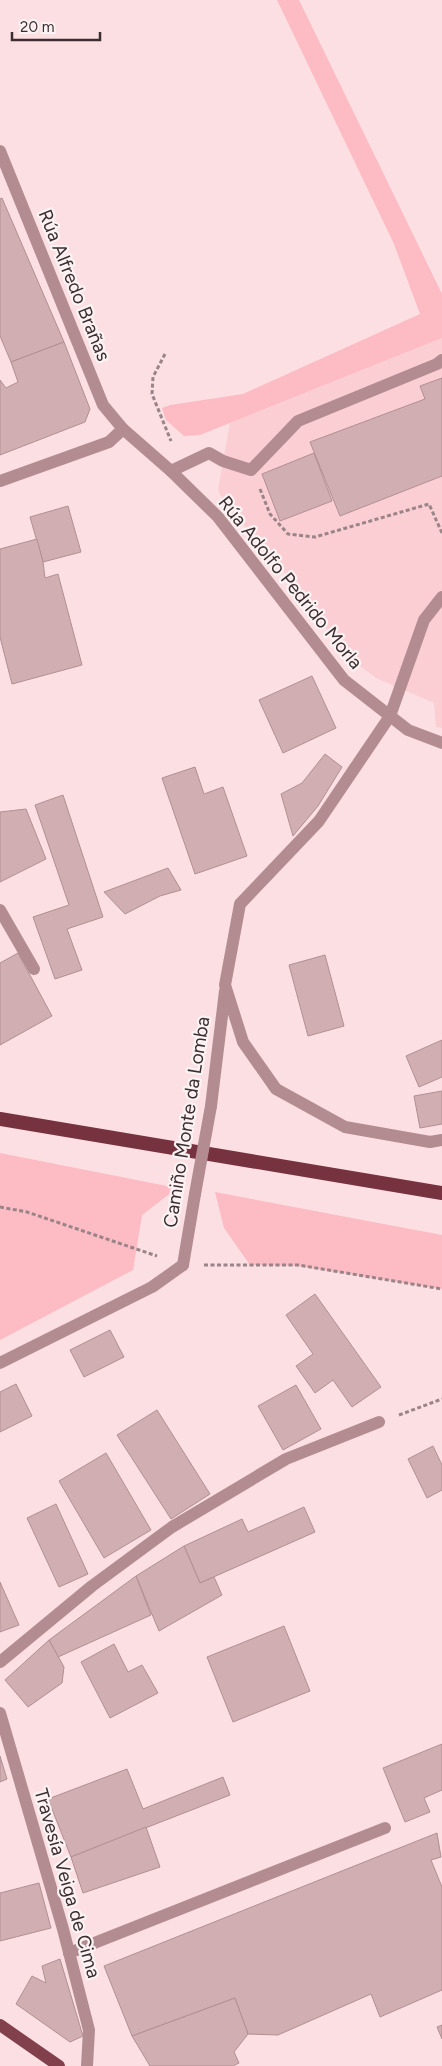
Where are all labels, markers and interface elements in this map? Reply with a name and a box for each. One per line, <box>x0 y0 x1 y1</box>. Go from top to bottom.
scale bar <box>12 10 100 42</box>
text: 20 m <box>20 18 54 36</box>
street label: Rúa Alfredo Brañas <box>34 206 115 364</box>
street label: Rúa Adolfo Pedrido Morla <box>214 491 368 673</box>
street label: Camiño Monte da Lomba <box>158 1015 215 1229</box>
street label: Travesía Veiga de Cima <box>29 1786 106 1981</box>

